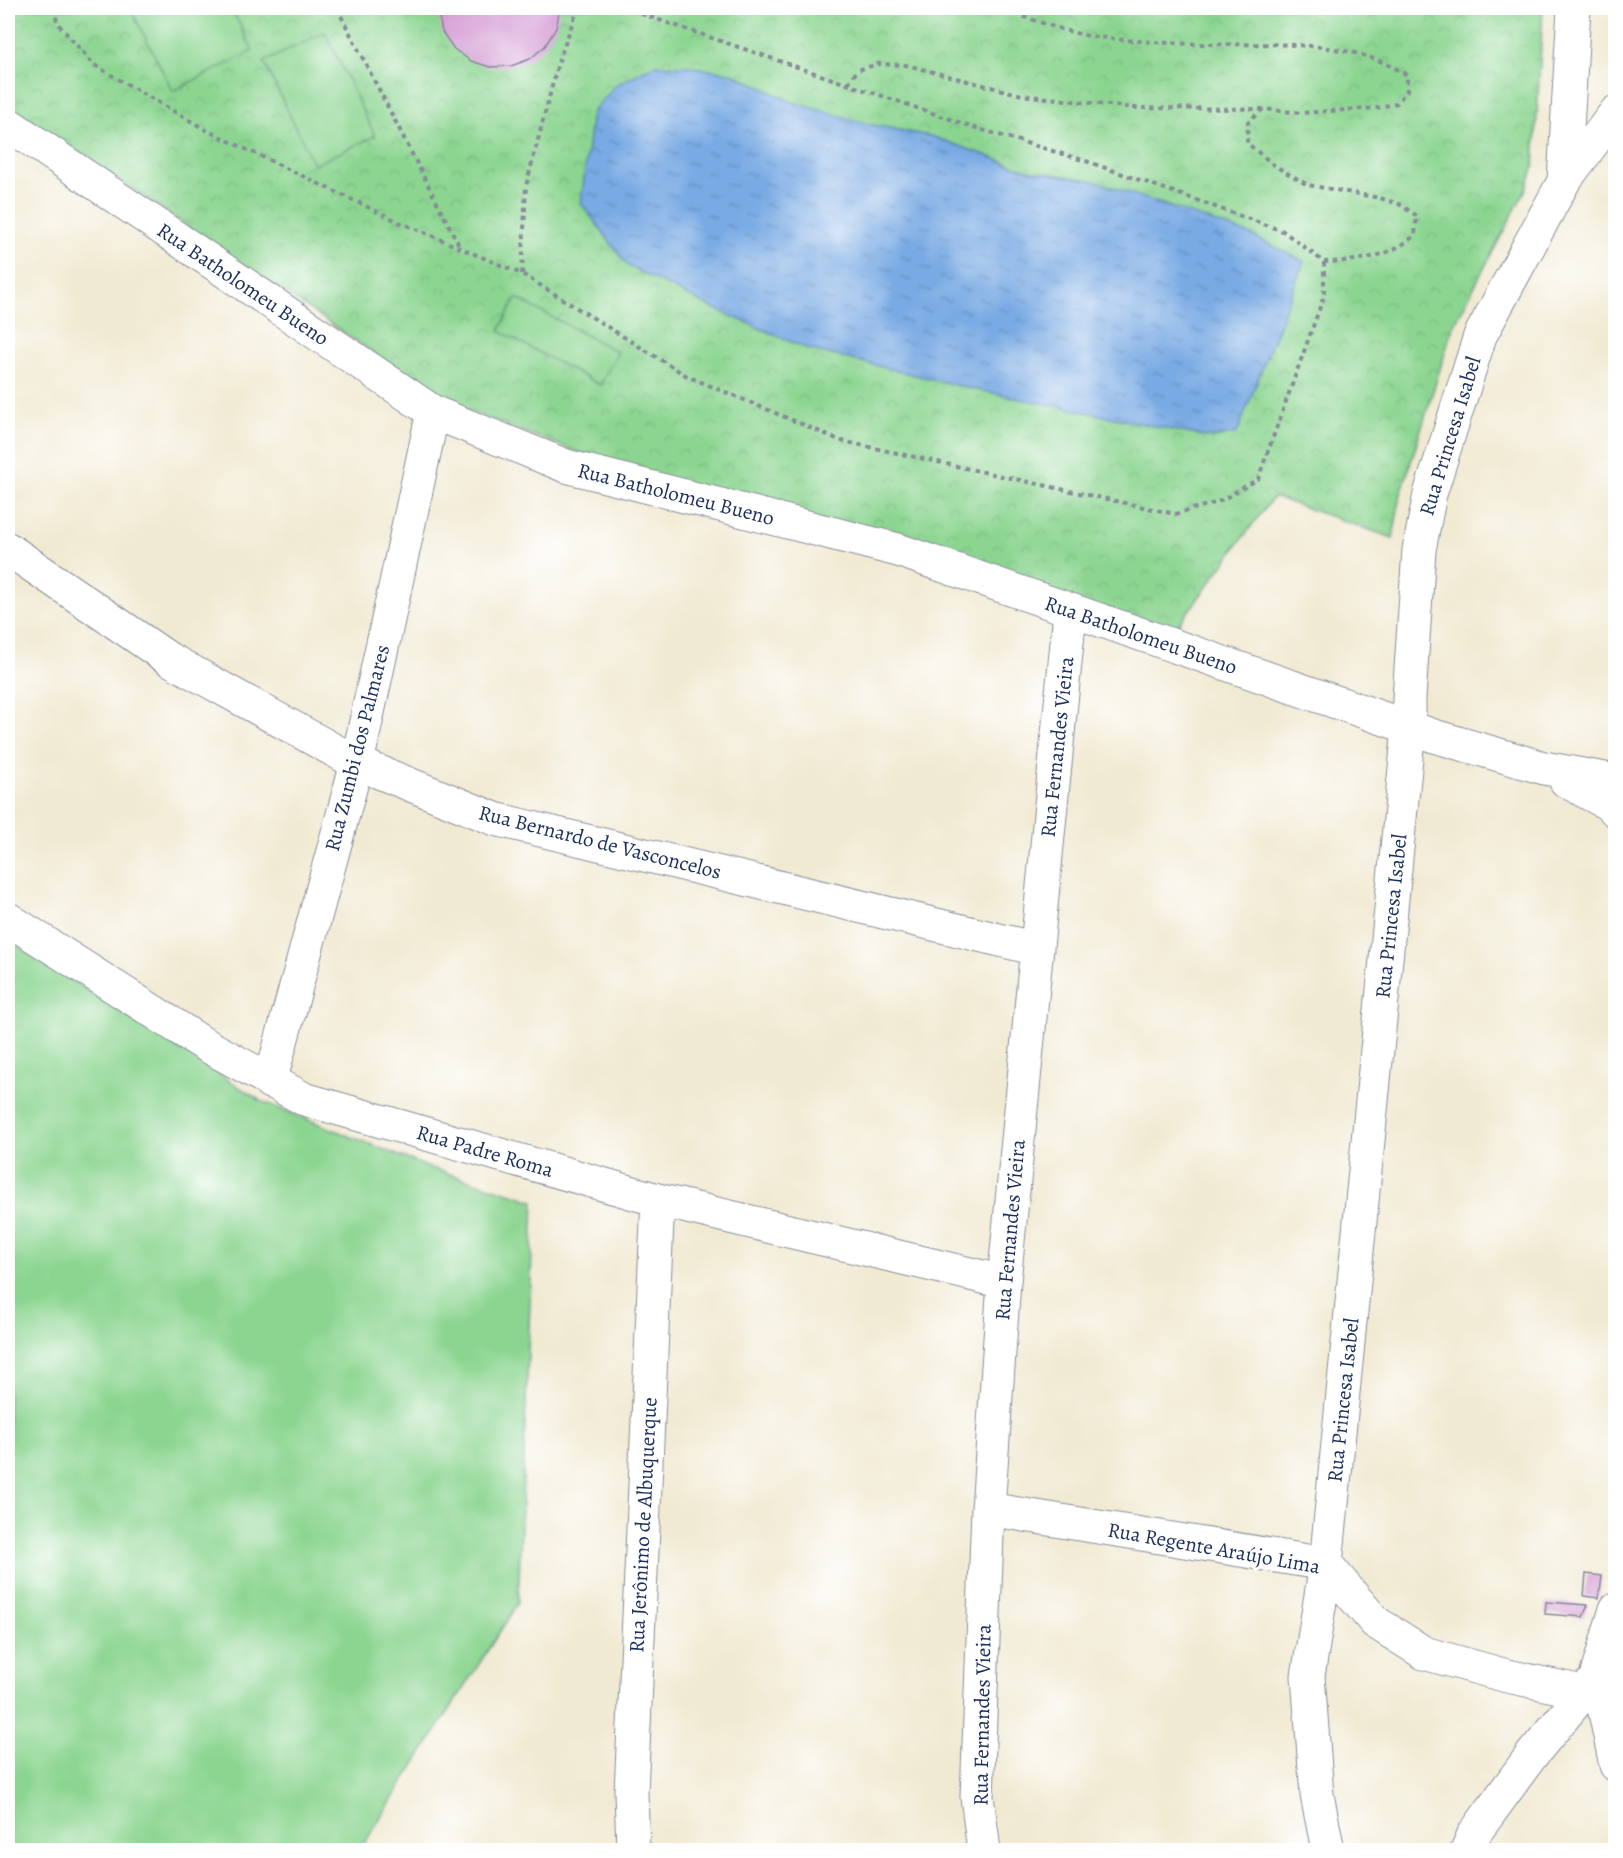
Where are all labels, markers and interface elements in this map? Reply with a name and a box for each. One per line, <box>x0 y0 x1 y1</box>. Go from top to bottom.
street label: Rua Batholomeu Bueno <box>152 216 334 352</box>
street label: Rua Princesa Isabel <box>1412 353 1488 519</box>
street label: Rua Batholomeu Bueno <box>575 456 777 532</box>
street label: Rua Batholomeu Bueno <box>1041 589 1241 681</box>
street label: Rua Zumbi dos Palmares <box>318 642 396 854</box>
street label: Rua Fernandes Vieira <box>1034 655 1080 839</box>
street label: Rua Bernardo de Vasconcelos <box>476 798 724 886</box>
street label: Rua Princesa Isabel <box>1368 832 1414 1000</box>
street label: Rua Padre Roma <box>413 1118 557 1184</box>
street label: Rua Fernandes Vieira <box>988 1138 1032 1322</box>
street label: Rua Princesa Isabel <box>1320 1316 1366 1484</box>
street label: Rua Jerônimo de Albuquerque <box>622 1397 664 1653</box>
street label: Rua Regente Araújo Lima <box>1106 1516 1323 1581</box>
street label: Rua Fernandes Vieira <box>966 1624 998 1806</box>

